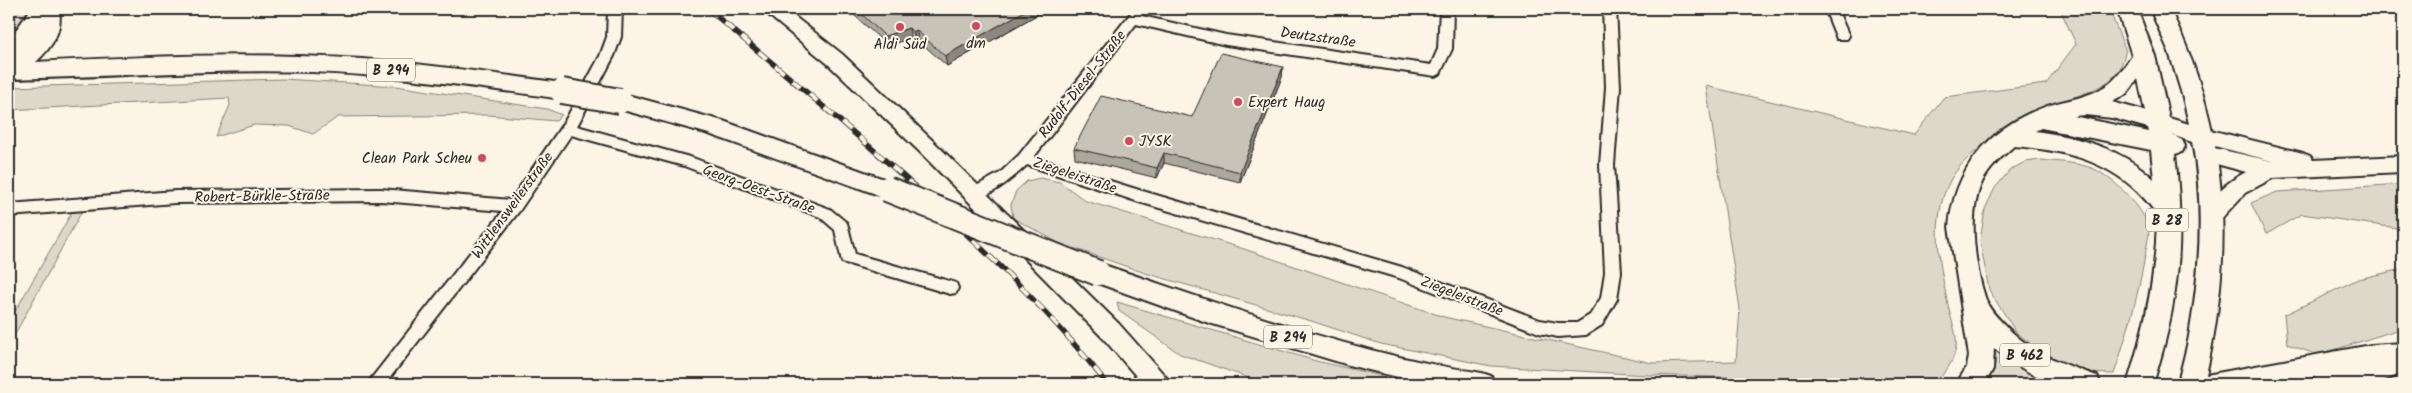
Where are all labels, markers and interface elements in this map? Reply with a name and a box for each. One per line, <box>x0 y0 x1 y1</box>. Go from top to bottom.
marker: dm <box>970 20 982 32</box>
marker: Aldi Süd <box>894 21 906 33</box>
street label: Deutzstraße <box>1279 21 1357 55</box>
street label: Rudolf-Diesel-Straße <box>1033 25 1133 144</box>
place label: dm <box>966 32 986 56</box>
place label: Aldi Süd <box>874 33 927 57</box>
road number: B 294 <box>367 58 415 82</box>
place label: Expert Haug <box>1248 91 1325 115</box>
marker: Expert Haug <box>1232 96 1244 108</box>
place label: JYSK <box>1139 130 1172 154</box>
marker: JYSK <box>1123 135 1135 147</box>
place label: Clean Park Scheu <box>362 147 472 171</box>
street label: Wittlensweilerstraße <box>466 147 560 264</box>
street label: Ziegeleistraße <box>1030 151 1120 201</box>
marker: Clean Park Scheu <box>476 152 488 164</box>
street label: Georg-Oest-Straße <box>699 158 818 221</box>
street label: Robert-Bürkle-Straße <box>194 184 330 210</box>
road number: B 28 <box>2146 208 2188 232</box>
street label: Ziegeleistraße <box>1417 270 1507 324</box>
road number: B 294 <box>1264 326 1312 348</box>
road number: B 462 <box>2000 344 2050 366</box>

